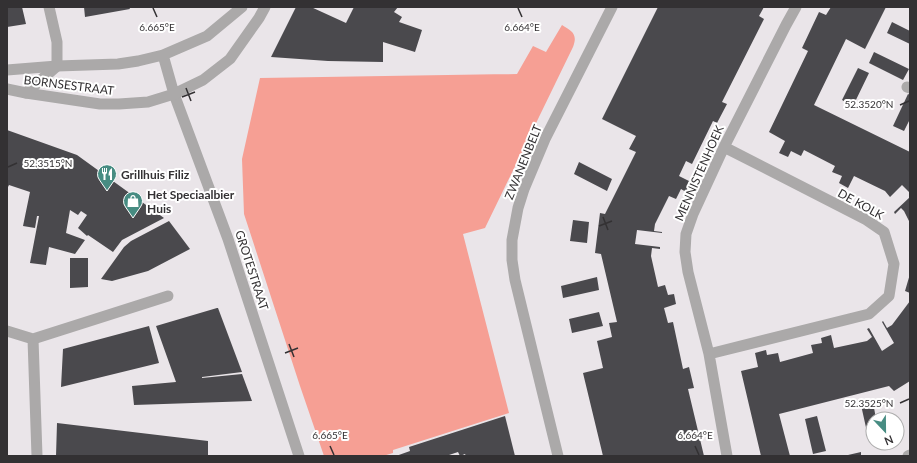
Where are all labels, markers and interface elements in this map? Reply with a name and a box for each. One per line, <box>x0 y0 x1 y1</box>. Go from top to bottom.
text: 6.665°E <box>139 21 175 33</box>
text: 6.664°E <box>504 21 540 33</box>
street label: BORNSESTRAAT <box>23 72 115 98</box>
text: 52.3520°N <box>845 98 893 110</box>
street label: ZWANENBELT <box>501 122 545 202</box>
street label: MENNISTENHOEK <box>671 123 727 223</box>
text: 52.3515°N <box>24 157 72 169</box>
restaurant icon: Grillhuis Filiz <box>96 163 118 191</box>
place label: Grillhuis Filiz <box>121 167 190 182</box>
street label: DE KOLK <box>835 185 887 223</box>
place label: Het Speciaalbier Huis <box>147 187 235 216</box>
shop icon: Het Speciaalbier Huis <box>122 190 144 218</box>
street label: GROTESTRAAT <box>232 228 272 312</box>
text: 52.3525°N <box>845 397 893 409</box>
north arrow <box>865 411 905 451</box>
text: 6.665°E <box>312 429 348 441</box>
text: 6.664°E <box>677 429 713 441</box>
text: N <box>883 433 895 448</box>

